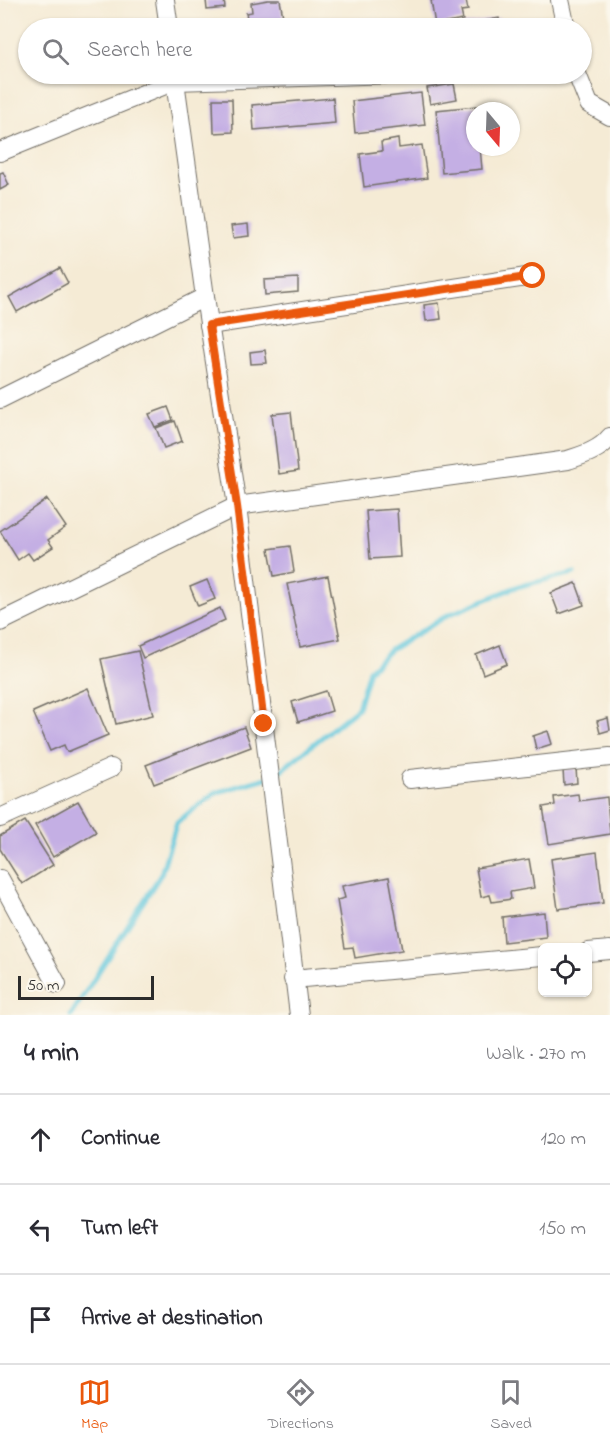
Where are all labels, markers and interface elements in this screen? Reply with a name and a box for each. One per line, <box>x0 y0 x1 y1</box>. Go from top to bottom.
search box <box>18 18 592 84</box>
icon: search <box>39 35 72 68</box>
text: Search here <box>87 35 192 67</box>
north arrow <box>466 102 520 156</box>
route start <box>519 262 545 288</box>
route end <box>250 710 276 736</box>
map controls <box>538 943 592 997</box>
button: locate <box>538 943 592 997</box>
scale bar <box>18 973 154 1000</box>
text: 50 m <box>27 974 59 998</box>
text: 4 min <box>24 1035 79 1073</box>
text: Walk · 270 m <box>486 1040 586 1069</box>
icon: ahead <box>24 1123 57 1156</box>
text: Continue <box>81 1123 160 1155</box>
text: 120 m <box>541 1125 586 1154</box>
icon: left <box>24 1213 57 1246</box>
text: Turn left <box>81 1213 158 1245</box>
text: 150 m <box>539 1215 586 1244</box>
icon: arrive <box>24 1303 57 1336</box>
text: Arrive at destination <box>81 1303 263 1335</box>
tab: Map <box>78 1376 111 1436</box>
tab: Directions <box>267 1376 334 1436</box>
tab: Saved <box>490 1376 532 1436</box>

